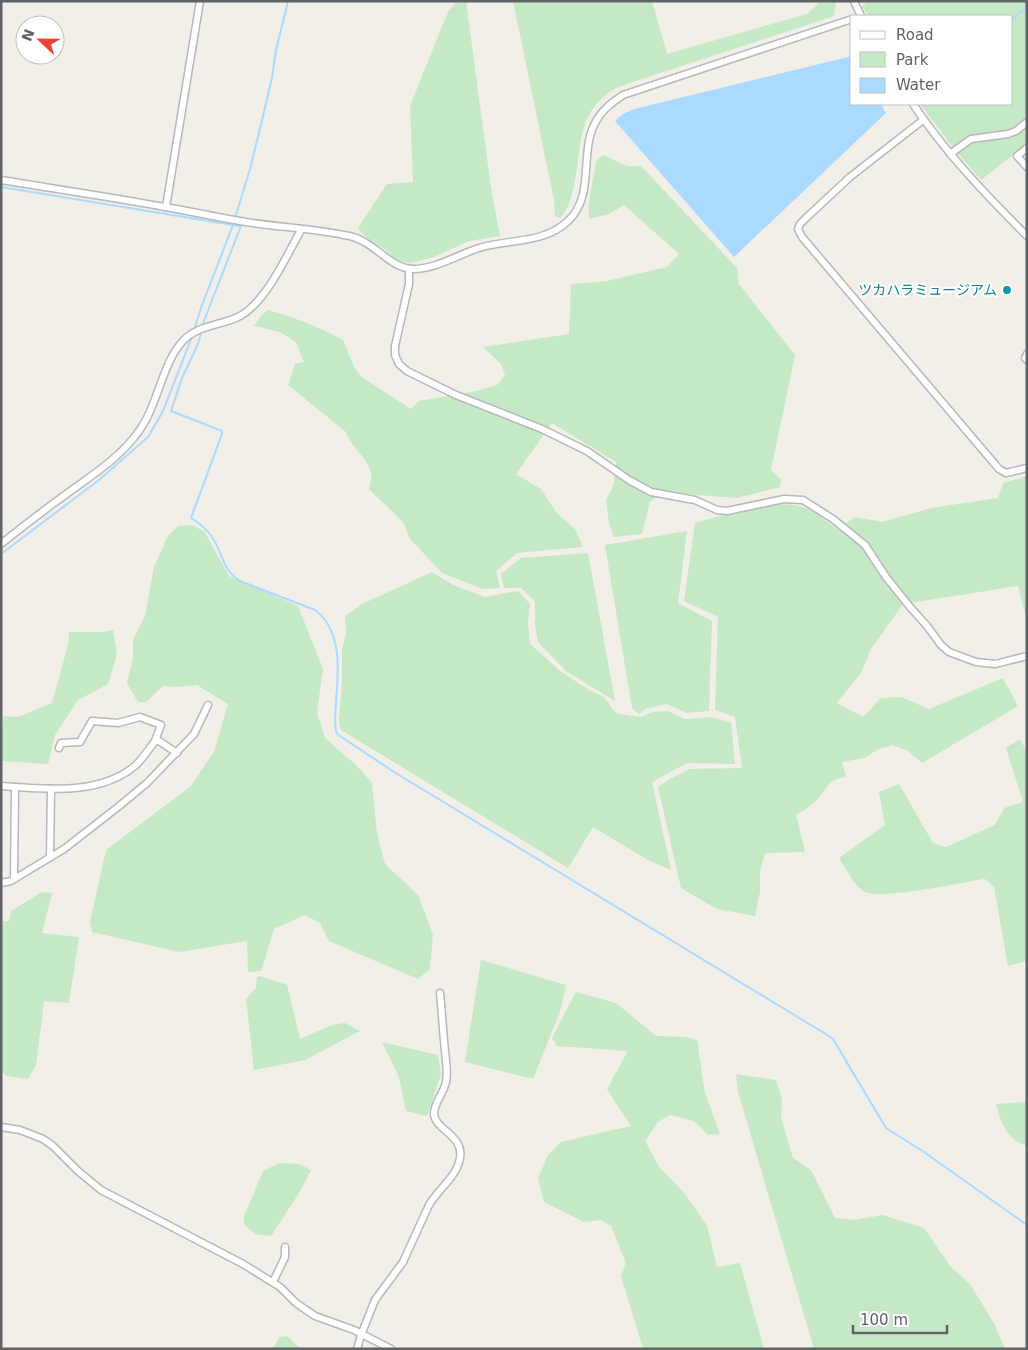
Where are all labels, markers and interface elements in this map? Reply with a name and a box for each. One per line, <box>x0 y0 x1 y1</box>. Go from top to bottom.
north arrow <box>15 15 65 65</box>
legend <box>850 15 1013 105</box>
text: Road <box>896 26 934 44</box>
text: N <box>18 27 38 44</box>
text: Park <box>896 51 929 69</box>
text: Water <box>896 76 941 94</box>
place label: ツカハラミュージアム <box>858 282 997 298</box>
marker: ツカハラミュージアム <box>1001 284 1013 296</box>
scale bar <box>853 1302 947 1334</box>
text: 100 m <box>860 1311 908 1329</box>

